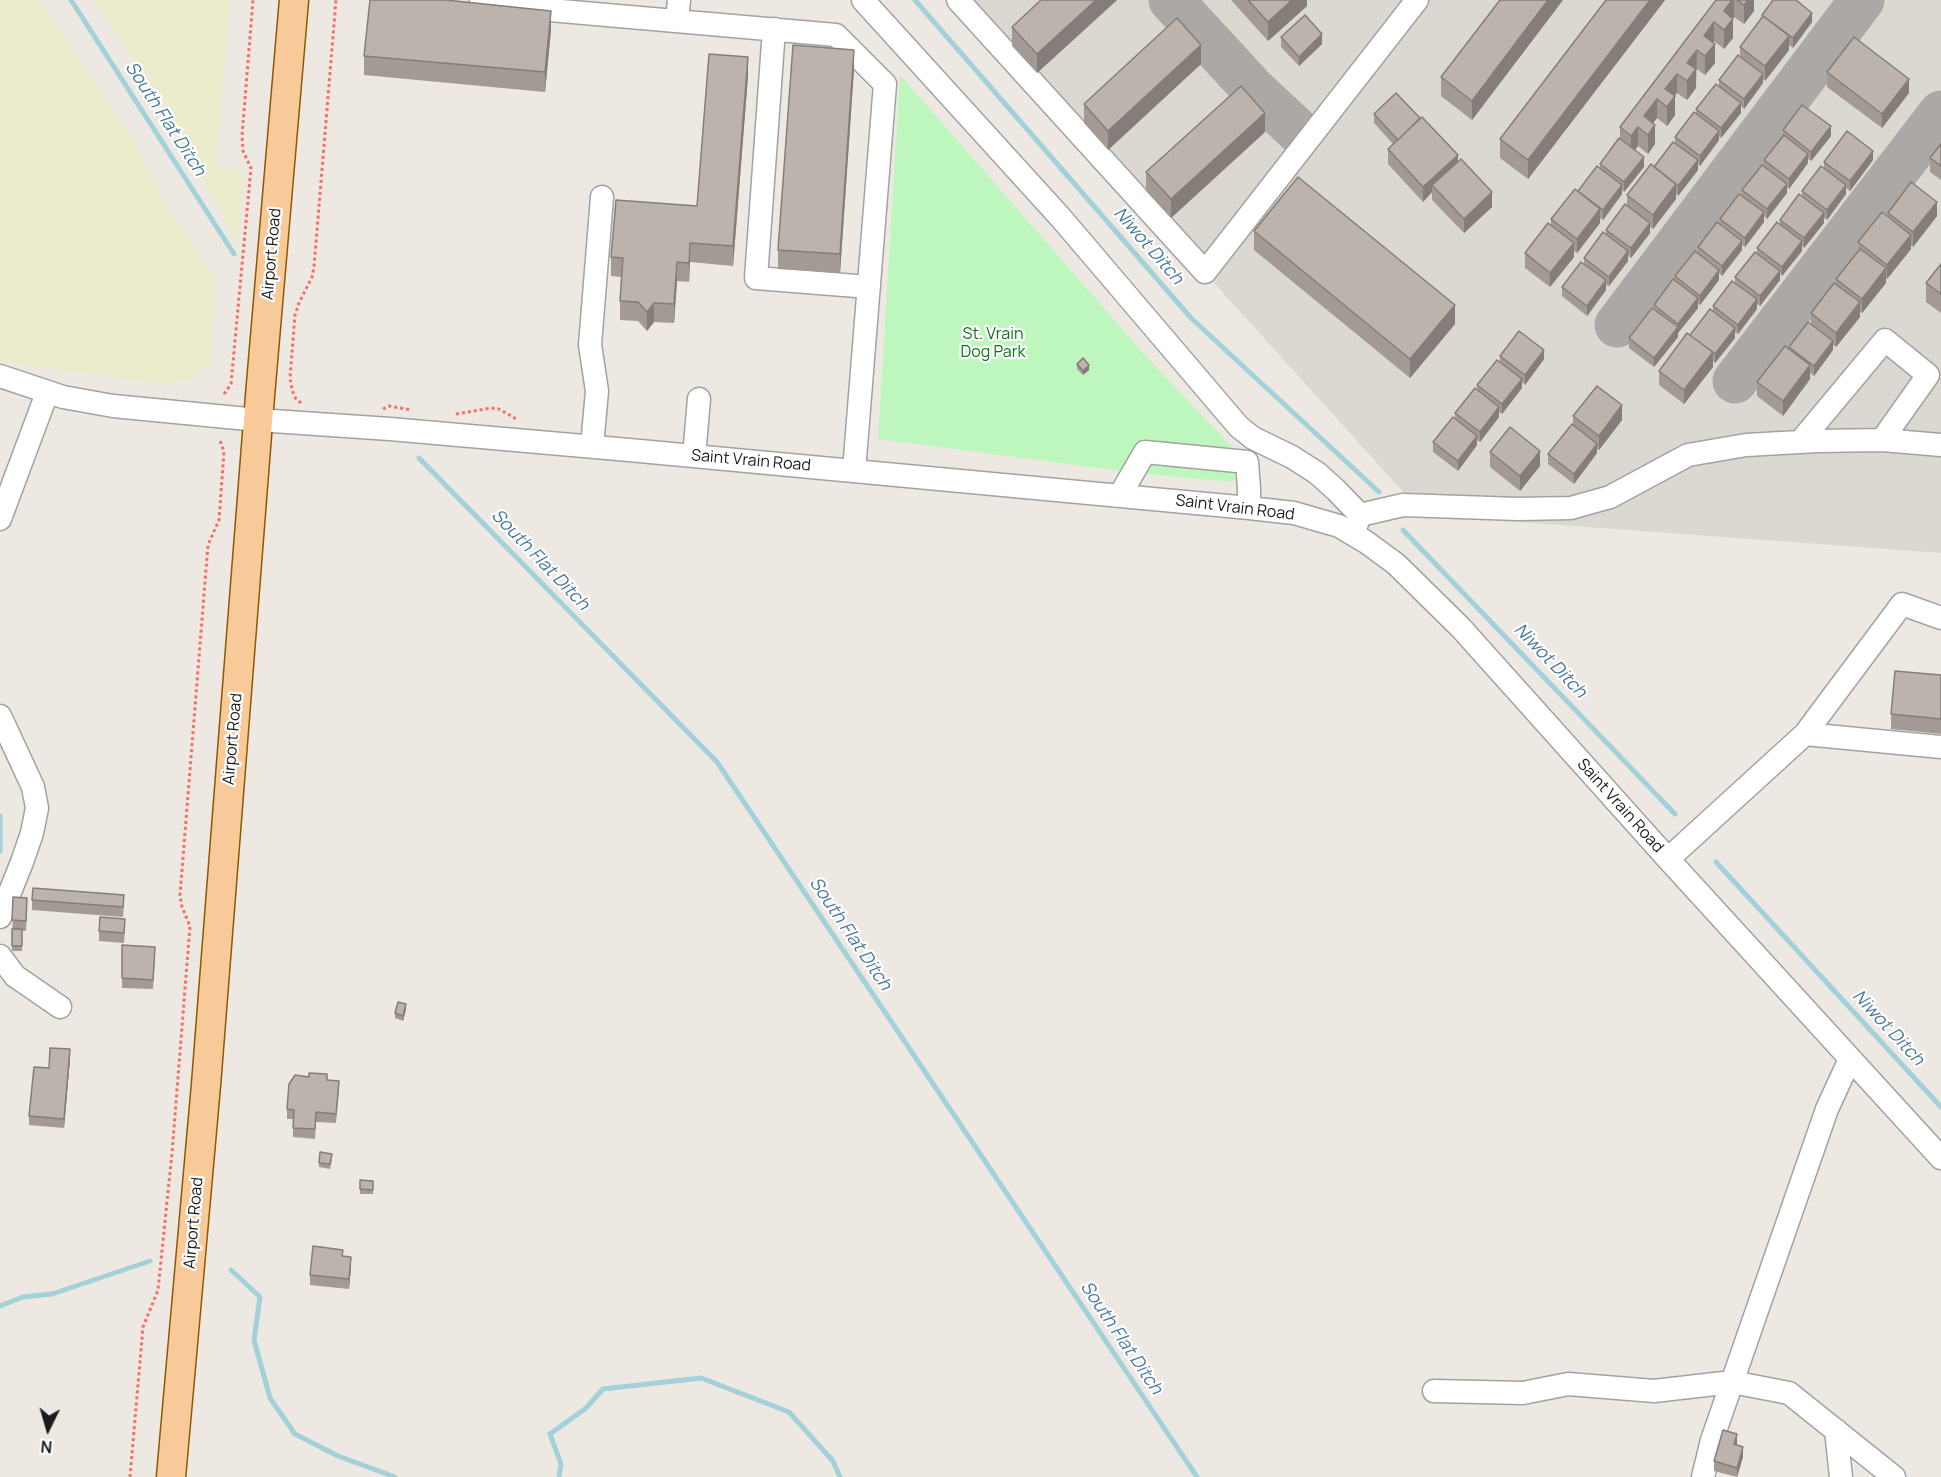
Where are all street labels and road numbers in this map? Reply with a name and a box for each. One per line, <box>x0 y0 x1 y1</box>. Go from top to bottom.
street label: Airport Road <box>258 207 286 301</box>
street label: Saint Vrain Road <box>690 446 812 476</box>
street label: Saint Vrain Road <box>1174 491 1296 525</box>
street label: Airport Road <box>219 692 247 786</box>
street label: Saint Vrain Road <box>1573 755 1667 857</box>
street label: Airport Road <box>180 1176 208 1270</box>

